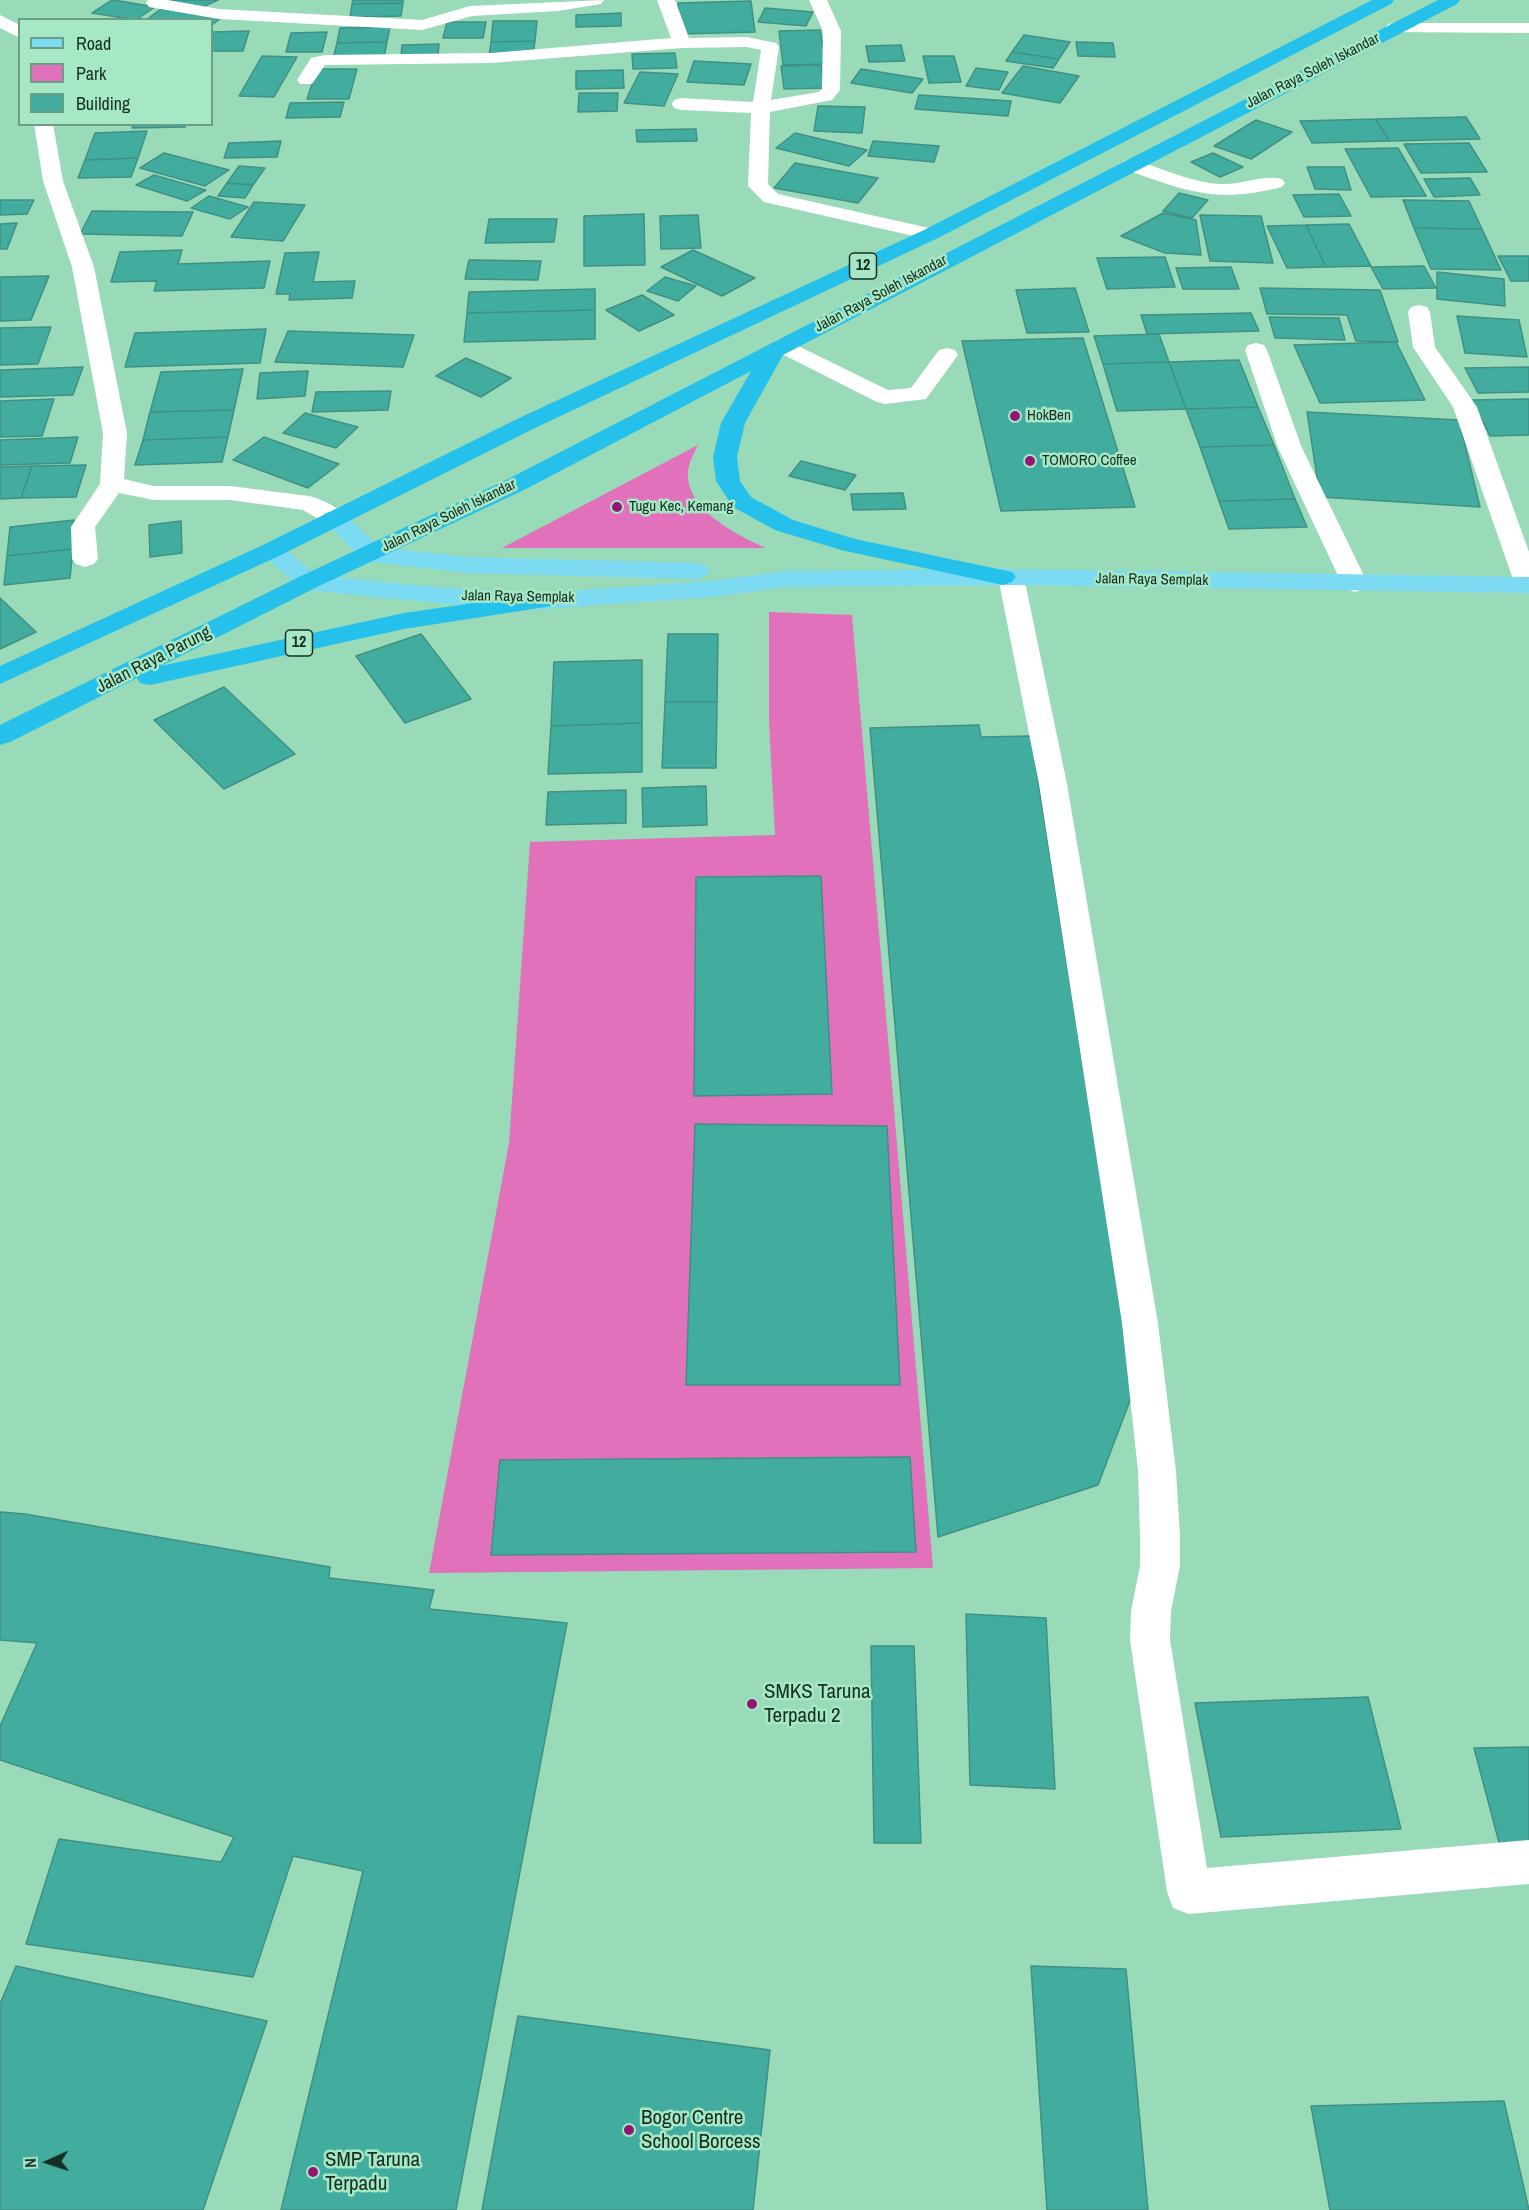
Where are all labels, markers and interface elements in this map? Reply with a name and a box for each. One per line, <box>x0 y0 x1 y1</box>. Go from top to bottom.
legend <box>18 18 213 126</box>
street label: Jalan Raya Soleh Iskandar <box>1243 30 1383 112</box>
text: Road <box>76 31 111 56</box>
text: Park <box>76 61 106 86</box>
text: Building <box>76 91 130 116</box>
street label: Jalan Raya Soleh Iskandar <box>812 252 950 336</box>
road number: 12 <box>850 253 876 279</box>
place label: HokBen <box>1027 407 1071 425</box>
marker: HokBen <box>1008 409 1022 423</box>
place label: TOMORO Coffee <box>1042 452 1137 470</box>
marker: TOMORO Coffee <box>1023 454 1037 468</box>
street label: Jalan Raya Soleh Iskandar <box>379 476 519 556</box>
place label: Tugu Kec, Kemang <box>629 498 733 516</box>
marker: Tugu Kec, Kemang <box>610 500 624 514</box>
street label: Jalan Raya Semplak <box>1095 570 1209 590</box>
street label: Jalan Raya Semplak <box>461 587 575 607</box>
street label: Jalan Raya Parung <box>93 622 215 698</box>
road number: 12 <box>286 630 312 656</box>
place label: SMKS Taruna Terpadu 2 <box>764 1679 871 1729</box>
marker: SMKS Taruna Terpadu 2 <box>745 1697 759 1711</box>
place label: Bogor Centre School Borcess <box>641 2105 761 2155</box>
marker: Bogor Centre School Borcess <box>622 2123 636 2137</box>
north arrow <box>18 2132 78 2192</box>
place label: SMP Taruna Terpadu <box>325 2147 420 2197</box>
text: N <box>19 2158 41 2168</box>
marker: SMP Taruna Terpadu <box>306 2165 320 2179</box>

